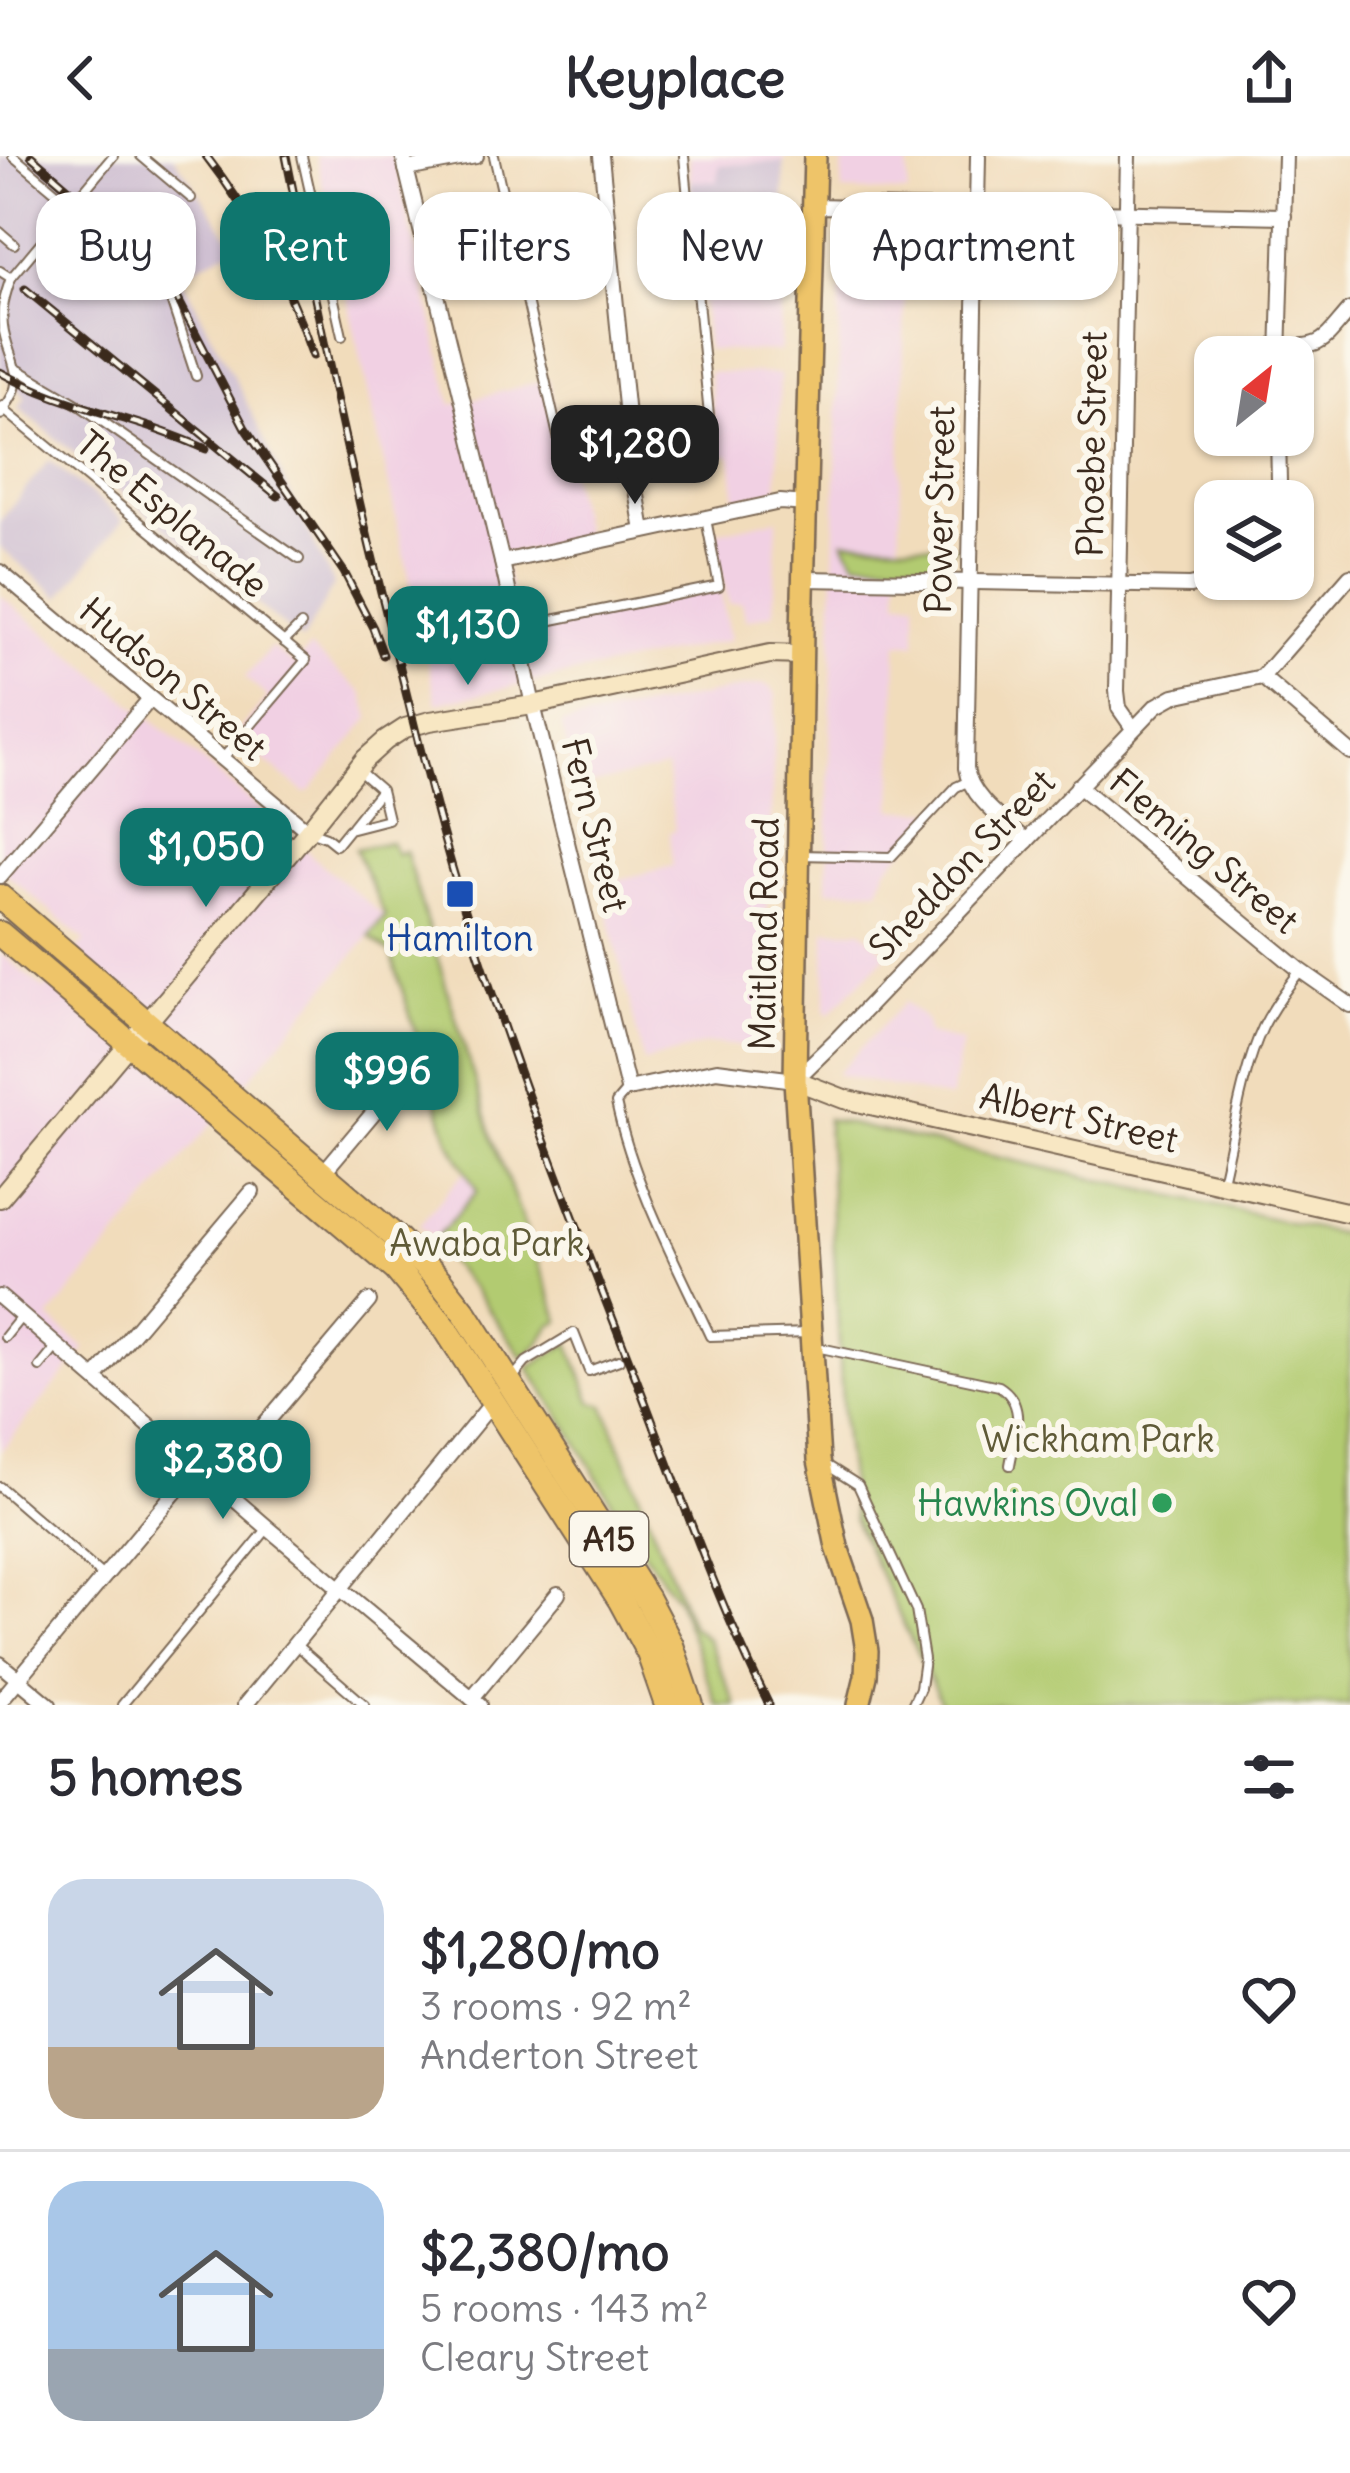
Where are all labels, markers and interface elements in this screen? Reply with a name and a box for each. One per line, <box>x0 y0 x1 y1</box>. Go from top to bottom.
text: Keyplace <box>565 44 785 112</box>
icon: back <box>48 45 114 111</box>
icon: share <box>1236 45 1302 111</box>
chip: Buy <box>36 192 196 300</box>
chip: Rent <box>220 192 390 300</box>
chip: Filters <box>414 192 613 300</box>
chip: New <box>637 192 806 300</box>
chip: Apartment <box>830 192 1118 300</box>
street label: Phoebe Street <box>1068 331 1116 557</box>
north arrow <box>1194 336 1314 456</box>
map controls <box>1194 336 1314 600</box>
pin: $1,280 <box>537 405 733 507</box>
street label: Power Street <box>916 406 964 614</box>
text: $1,280 <box>578 419 692 468</box>
street label: The Esplanade <box>67 421 277 607</box>
button: layers <box>1194 480 1314 600</box>
pin: $1,130 <box>370 586 566 688</box>
street label: Hudson Street <box>70 588 276 770</box>
text: $1,130 <box>415 600 521 649</box>
street label: Fern Street <box>552 733 638 917</box>
street label: Fleming Street <box>1100 759 1308 943</box>
street label: Sheddon Street <box>860 760 1064 970</box>
pin: $1,050 <box>108 808 304 910</box>
street label: Maitland Road <box>739 817 789 1051</box>
text: $1,050 <box>147 822 265 871</box>
marker: Hamilton <box>444 878 476 910</box>
place label: Hamilton <box>386 916 534 961</box>
pin: $996 <box>316 1032 458 1134</box>
text: $996 <box>343 1046 431 1095</box>
street label: Albert Street <box>976 1073 1182 1163</box>
park label: Awaba Park <box>389 1221 585 1266</box>
park label: Wickham Park <box>981 1417 1215 1462</box>
pin: $2,380 <box>125 1420 321 1522</box>
text: $2,380 <box>162 1434 284 1483</box>
place label: Hawkins Oval <box>917 1481 1138 1526</box>
marker: Hawkins Oval <box>1149 1490 1175 1516</box>
road number: A15 <box>570 1512 648 1566</box>
icon: filters <box>1236 1744 1302 1810</box>
text: 5 homes <box>48 1745 243 1809</box>
text: $1,280/mo <box>420 1918 660 1982</box>
icon: home <box>144 1927 288 2071</box>
icon: heart <box>1236 1966 1302 2032</box>
text: 3 rooms · 92 m² <box>420 1982 692 2031</box>
text: Anderton Street <box>420 2031 698 2080</box>
text: $2,380/mo <box>420 2220 670 2284</box>
icon: home <box>144 2229 288 2373</box>
icon: heart <box>1236 2268 1302 2334</box>
text: 5 rooms · 143 m² <box>420 2284 709 2333</box>
text: Cleary Street <box>420 2333 649 2382</box>

